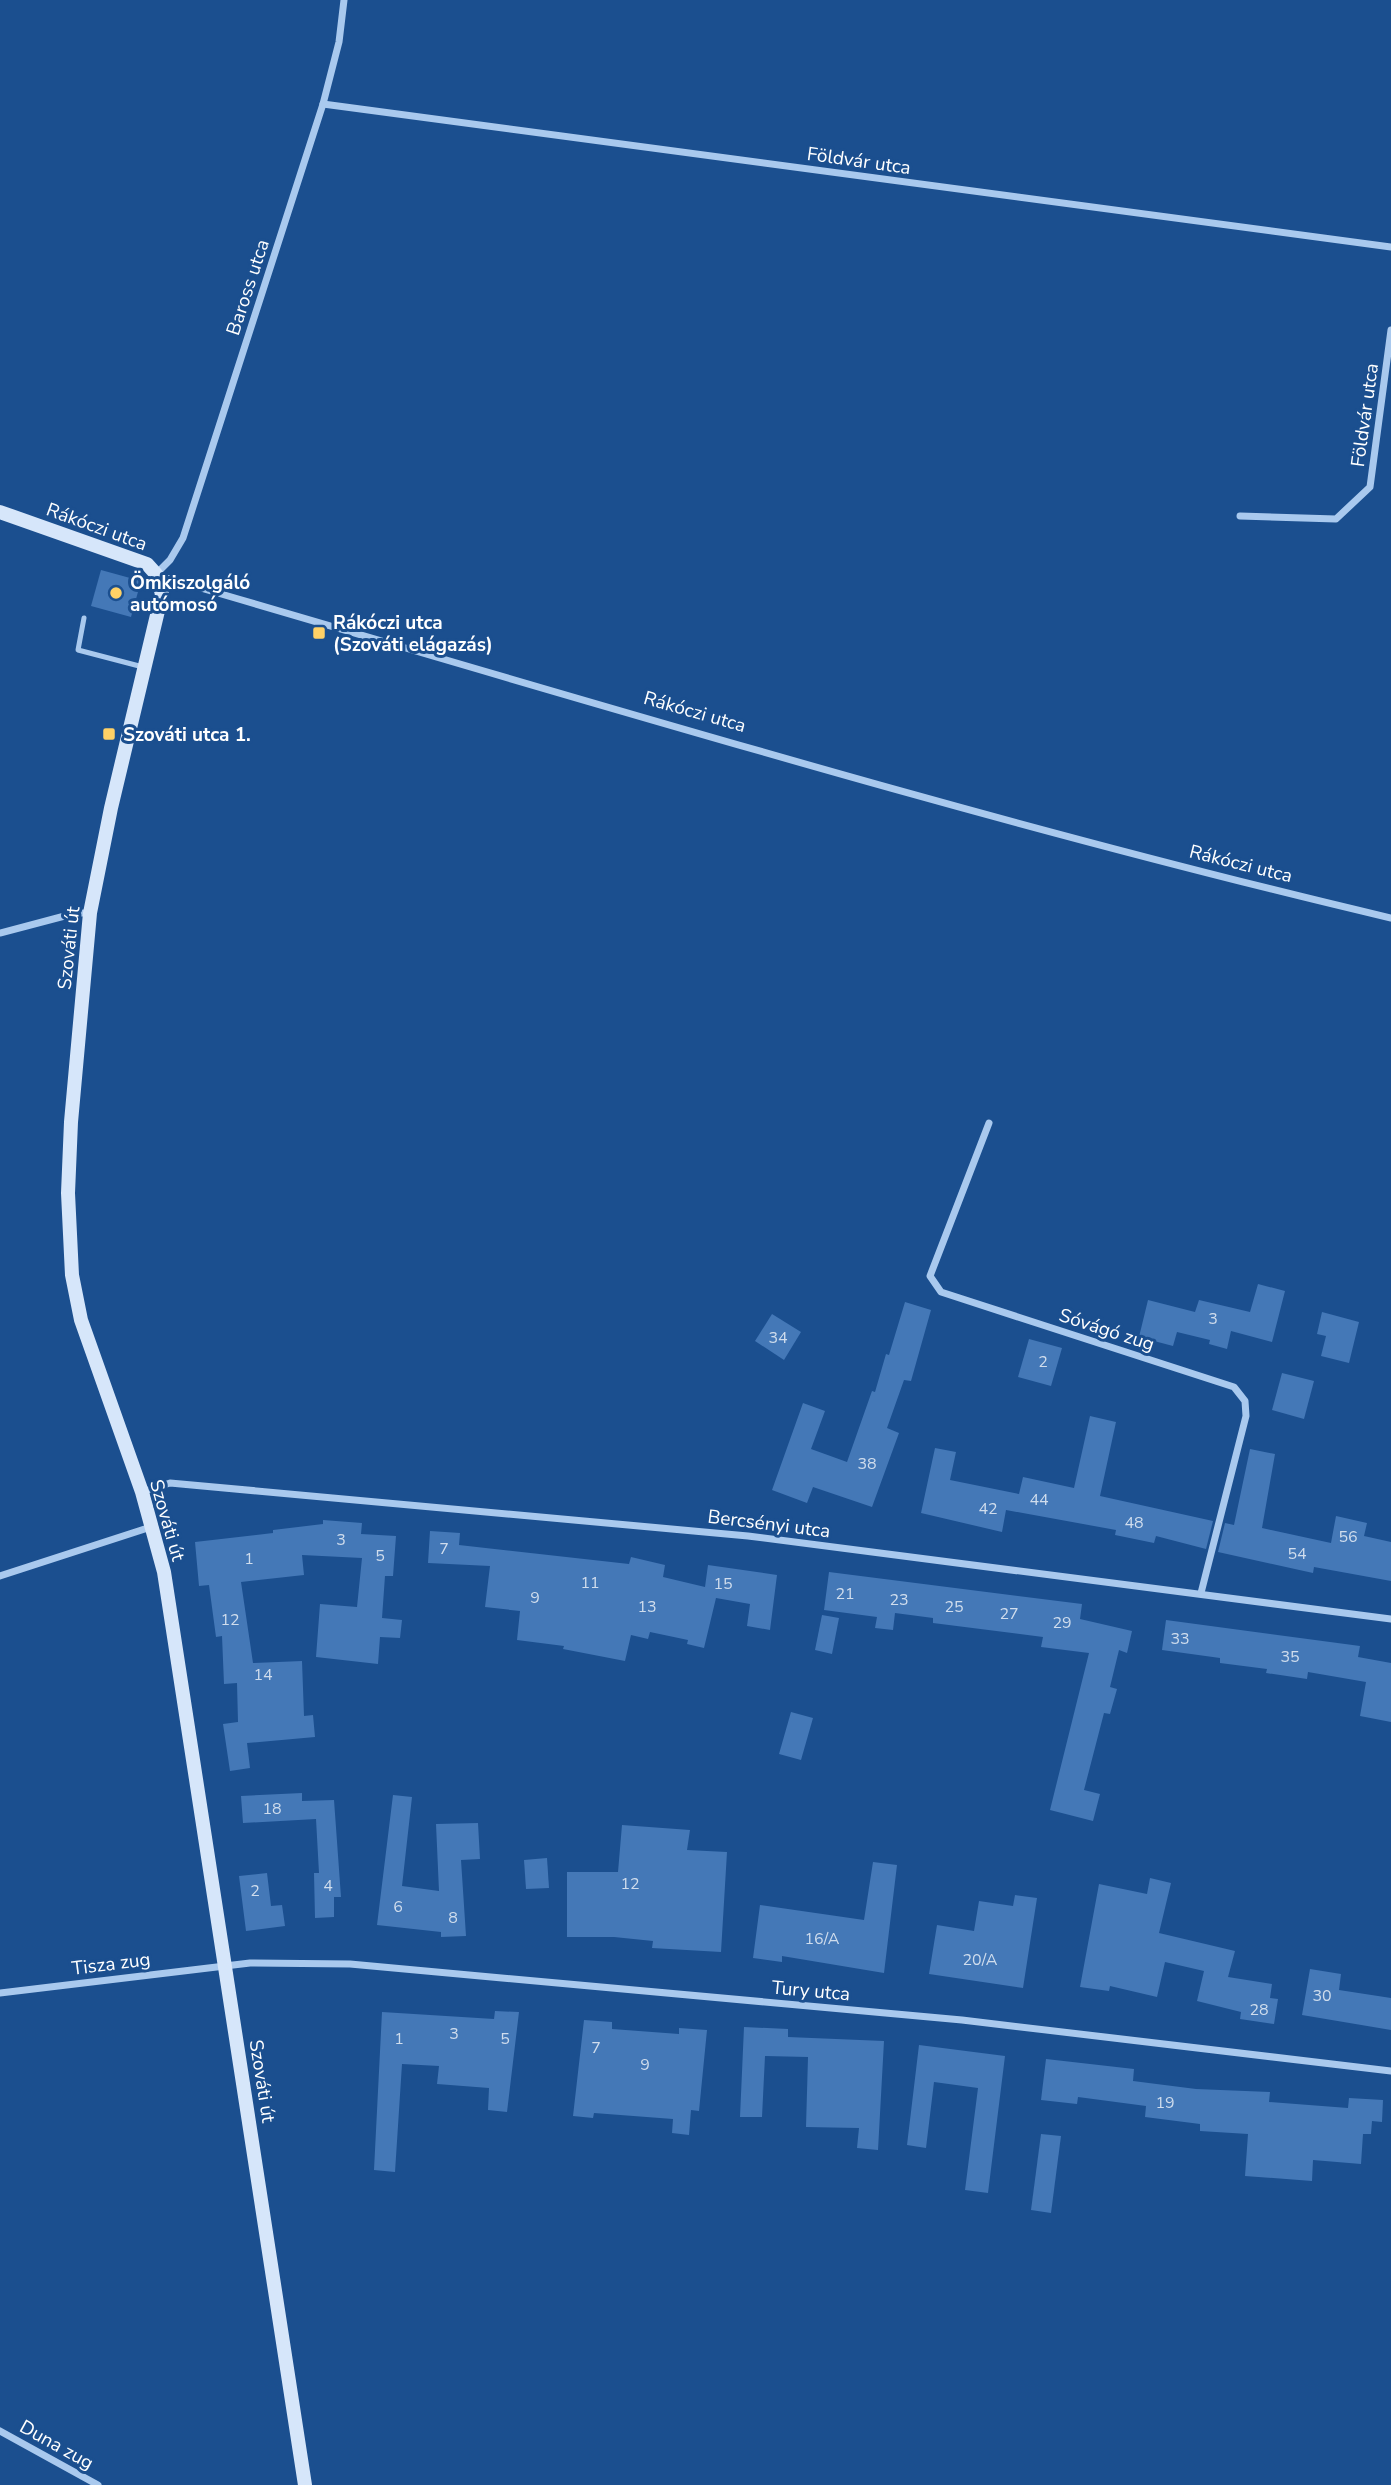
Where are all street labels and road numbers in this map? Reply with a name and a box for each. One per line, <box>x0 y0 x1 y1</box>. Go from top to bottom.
street label: Földvár utca <box>805 141 912 181</box>
street label: Baross utca <box>220 236 276 339</box>
street label: Földvár utca <box>1345 362 1385 469</box>
street label: Rákóczi utca <box>43 497 151 557</box>
street label: Rákóczi utca <box>640 685 749 739</box>
street label: Rákóczi utca <box>1186 839 1295 889</box>
street label: Szováti út <box>52 905 86 991</box>
street label: Sóvágó zug <box>1056 1302 1158 1358</box>
street label: Szováti út <box>143 1476 191 1564</box>
street label: Bercsényi utca <box>706 1504 832 1544</box>
street label: Tisza zug <box>70 1946 152 1982</box>
street label: Tury utca <box>771 1975 851 2007</box>
street label: Szováti út <box>243 2038 281 2125</box>
street label: Duna zug <box>15 2414 98 2476</box>

